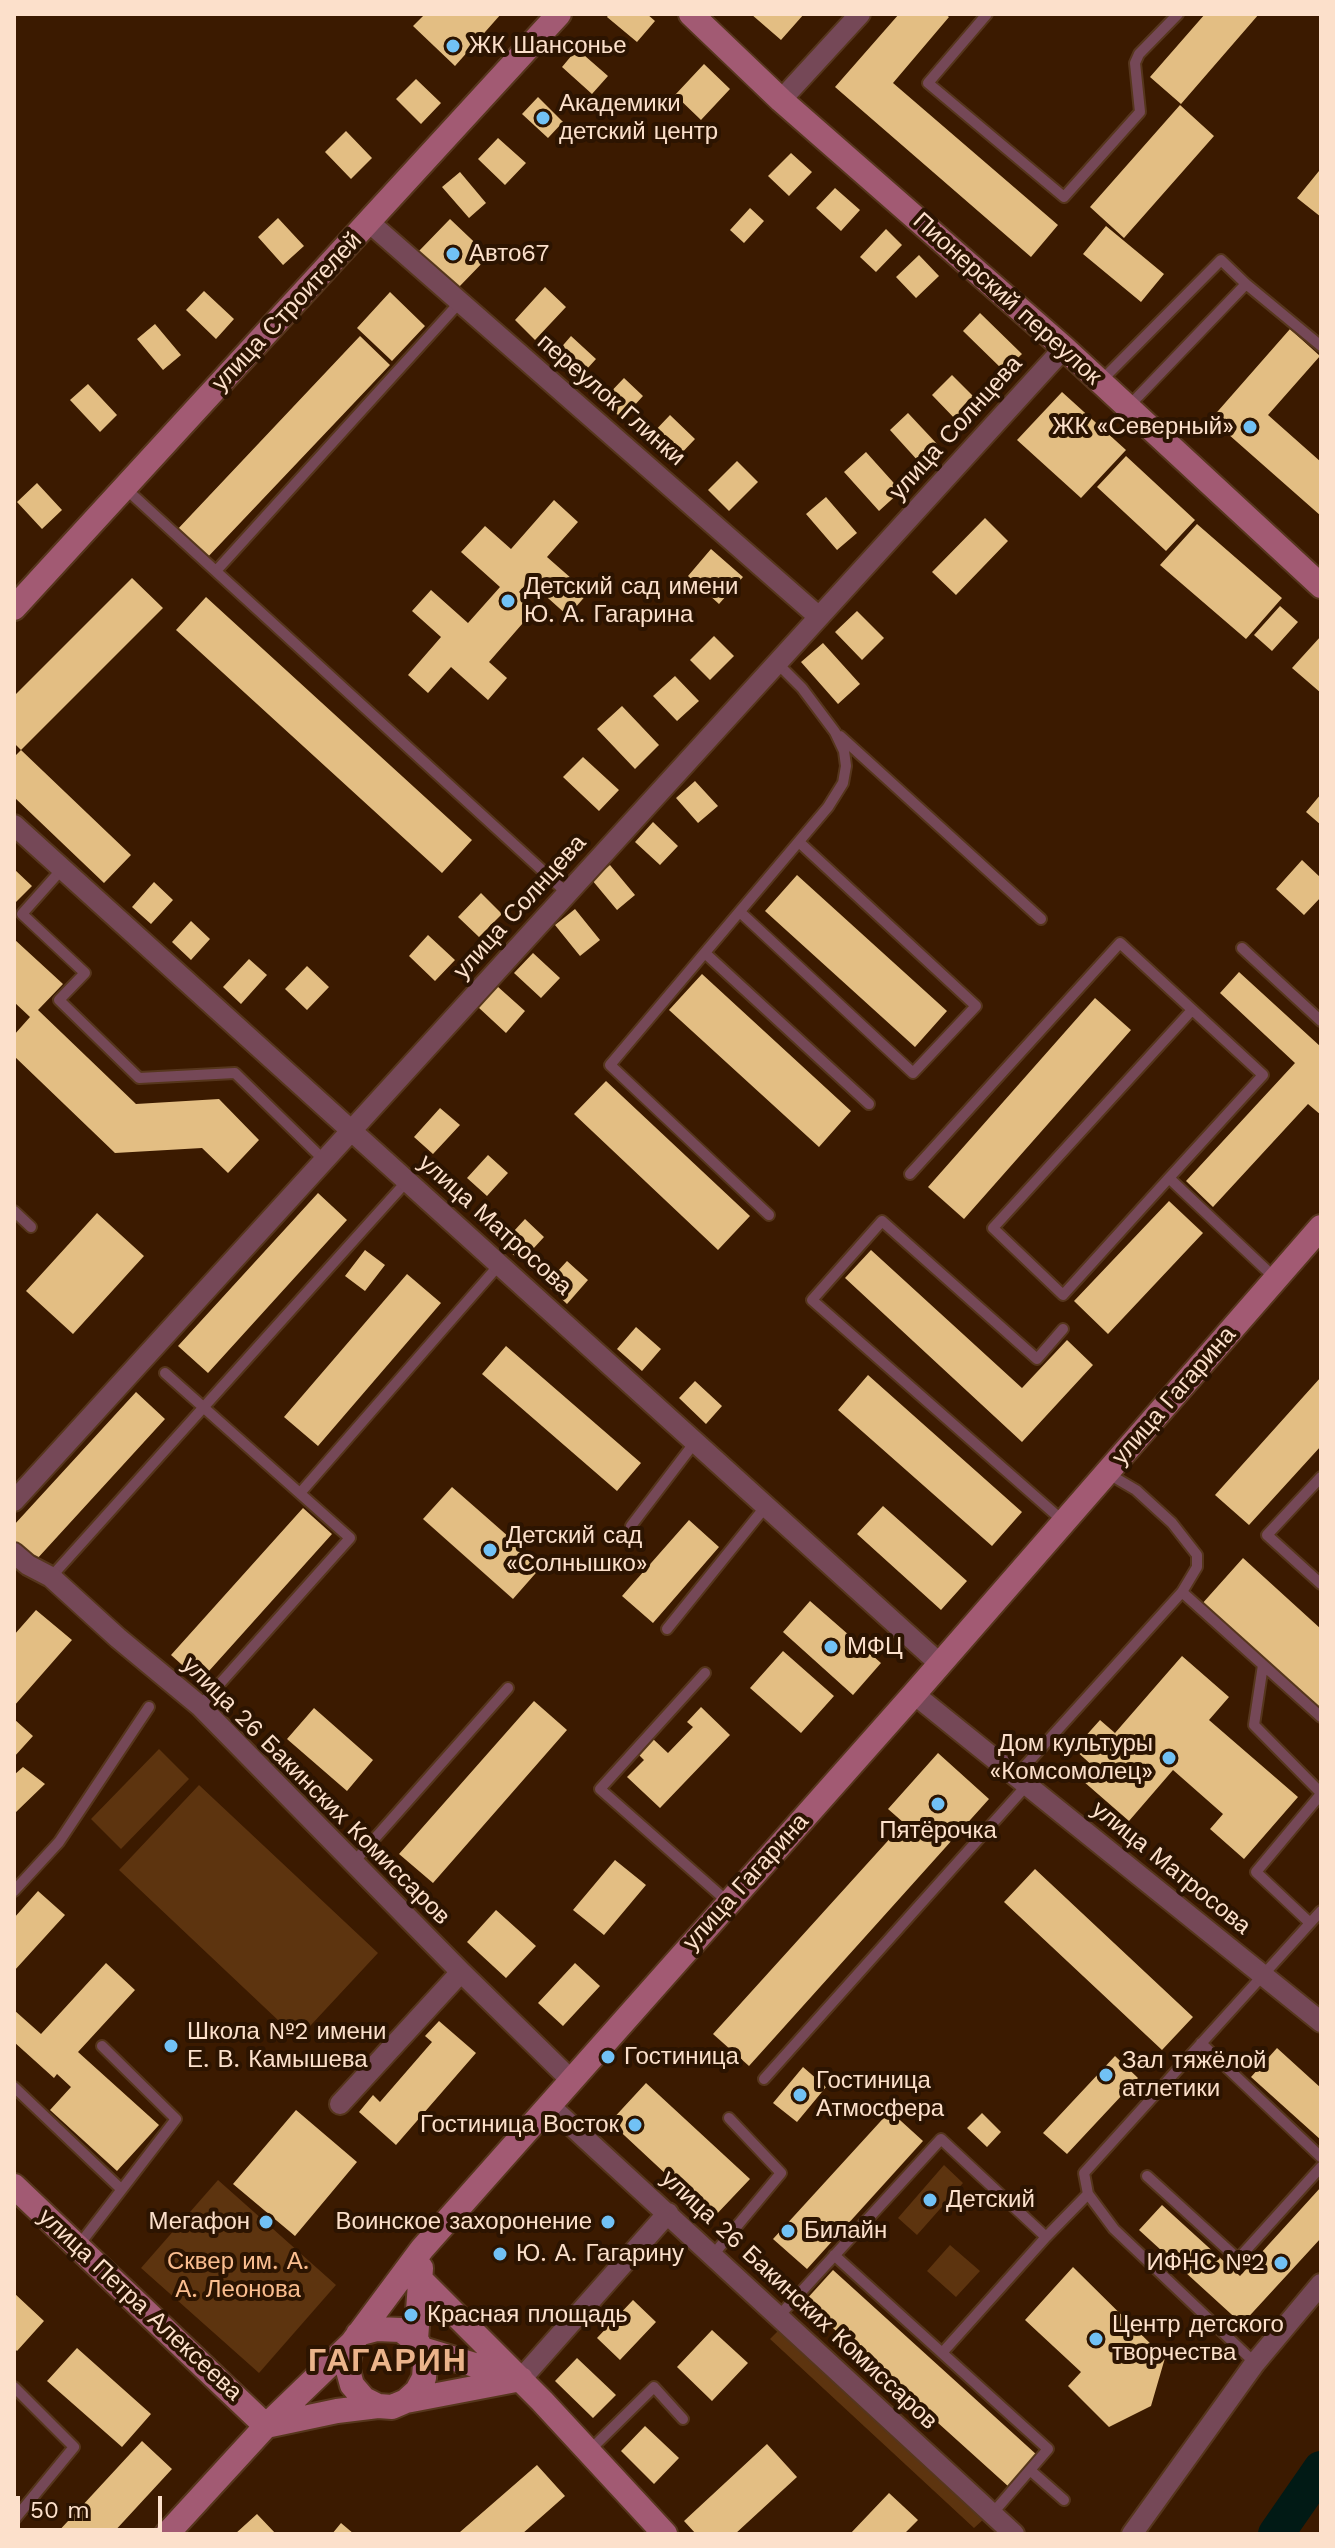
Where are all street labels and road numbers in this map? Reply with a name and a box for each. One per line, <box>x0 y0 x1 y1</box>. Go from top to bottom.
street label: Пионерский переулок <box>907 207 1107 391</box>
street label: улица Строителей <box>206 227 368 397</box>
street label: переулок Глинки <box>531 328 691 472</box>
street label: улица Солнцева <box>884 350 1028 506</box>
street label: улица Солнцева <box>448 829 592 985</box>
street label: улица Матросова <box>412 1149 578 1301</box>
street label: улица Гагарина <box>1106 1321 1242 1471</box>
street label: улица 26 Бакинских Комиссаров <box>176 1651 456 1931</box>
street label: улица Матросова <box>1086 1795 1256 1941</box>
street label: улица Гагарина <box>677 1808 815 1956</box>
street label: улица 26 Бакинских Комиссаров <box>655 2164 943 2436</box>
street label: улица Петра Алексеева <box>32 2203 248 2407</box>

